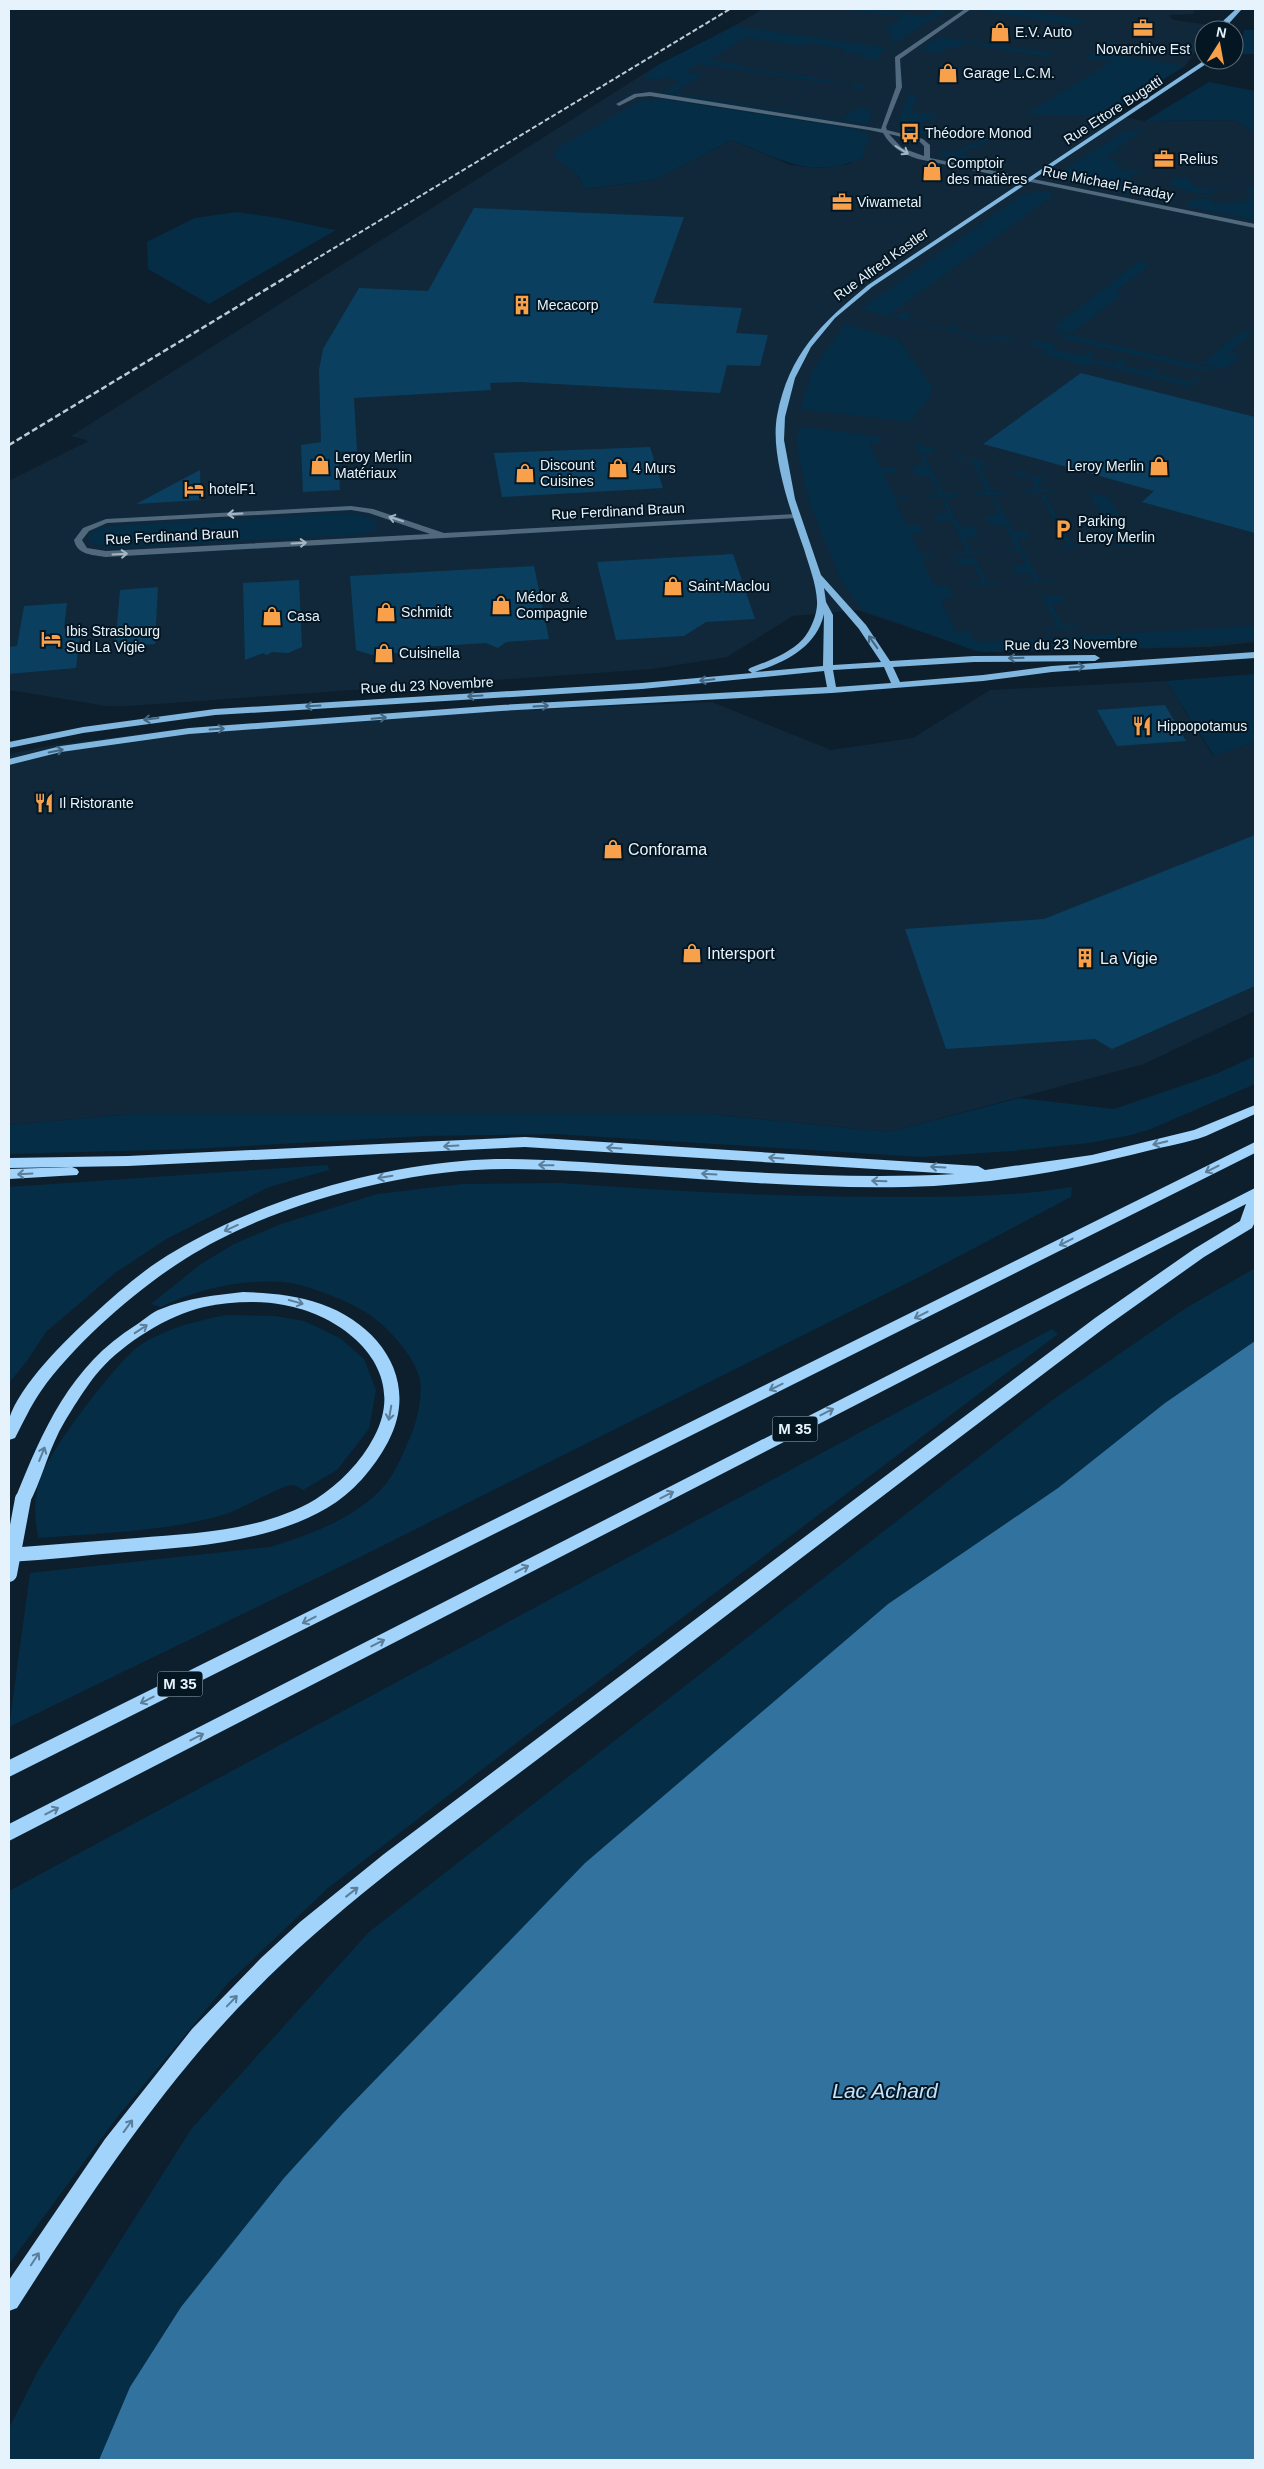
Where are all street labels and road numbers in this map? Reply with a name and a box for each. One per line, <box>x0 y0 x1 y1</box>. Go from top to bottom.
street label: Rue Ettore Bugatti <box>1061 72 1165 148</box>
street label: Rue Michael Faraday <box>1041 162 1175 204</box>
street label: Rue Alfred Kastler <box>831 224 932 304</box>
street label: Rue Ferdinand Braun <box>551 500 685 522</box>
street label: Rue Ferdinand Braun <box>105 525 239 547</box>
street label: Rue du 23 Novembre <box>1004 635 1138 653</box>
street label: Rue du 23 Novembre <box>360 674 494 696</box>
road number: M 35 <box>772 1416 818 1442</box>
road number: M 35 <box>158 1672 202 1696</box>

